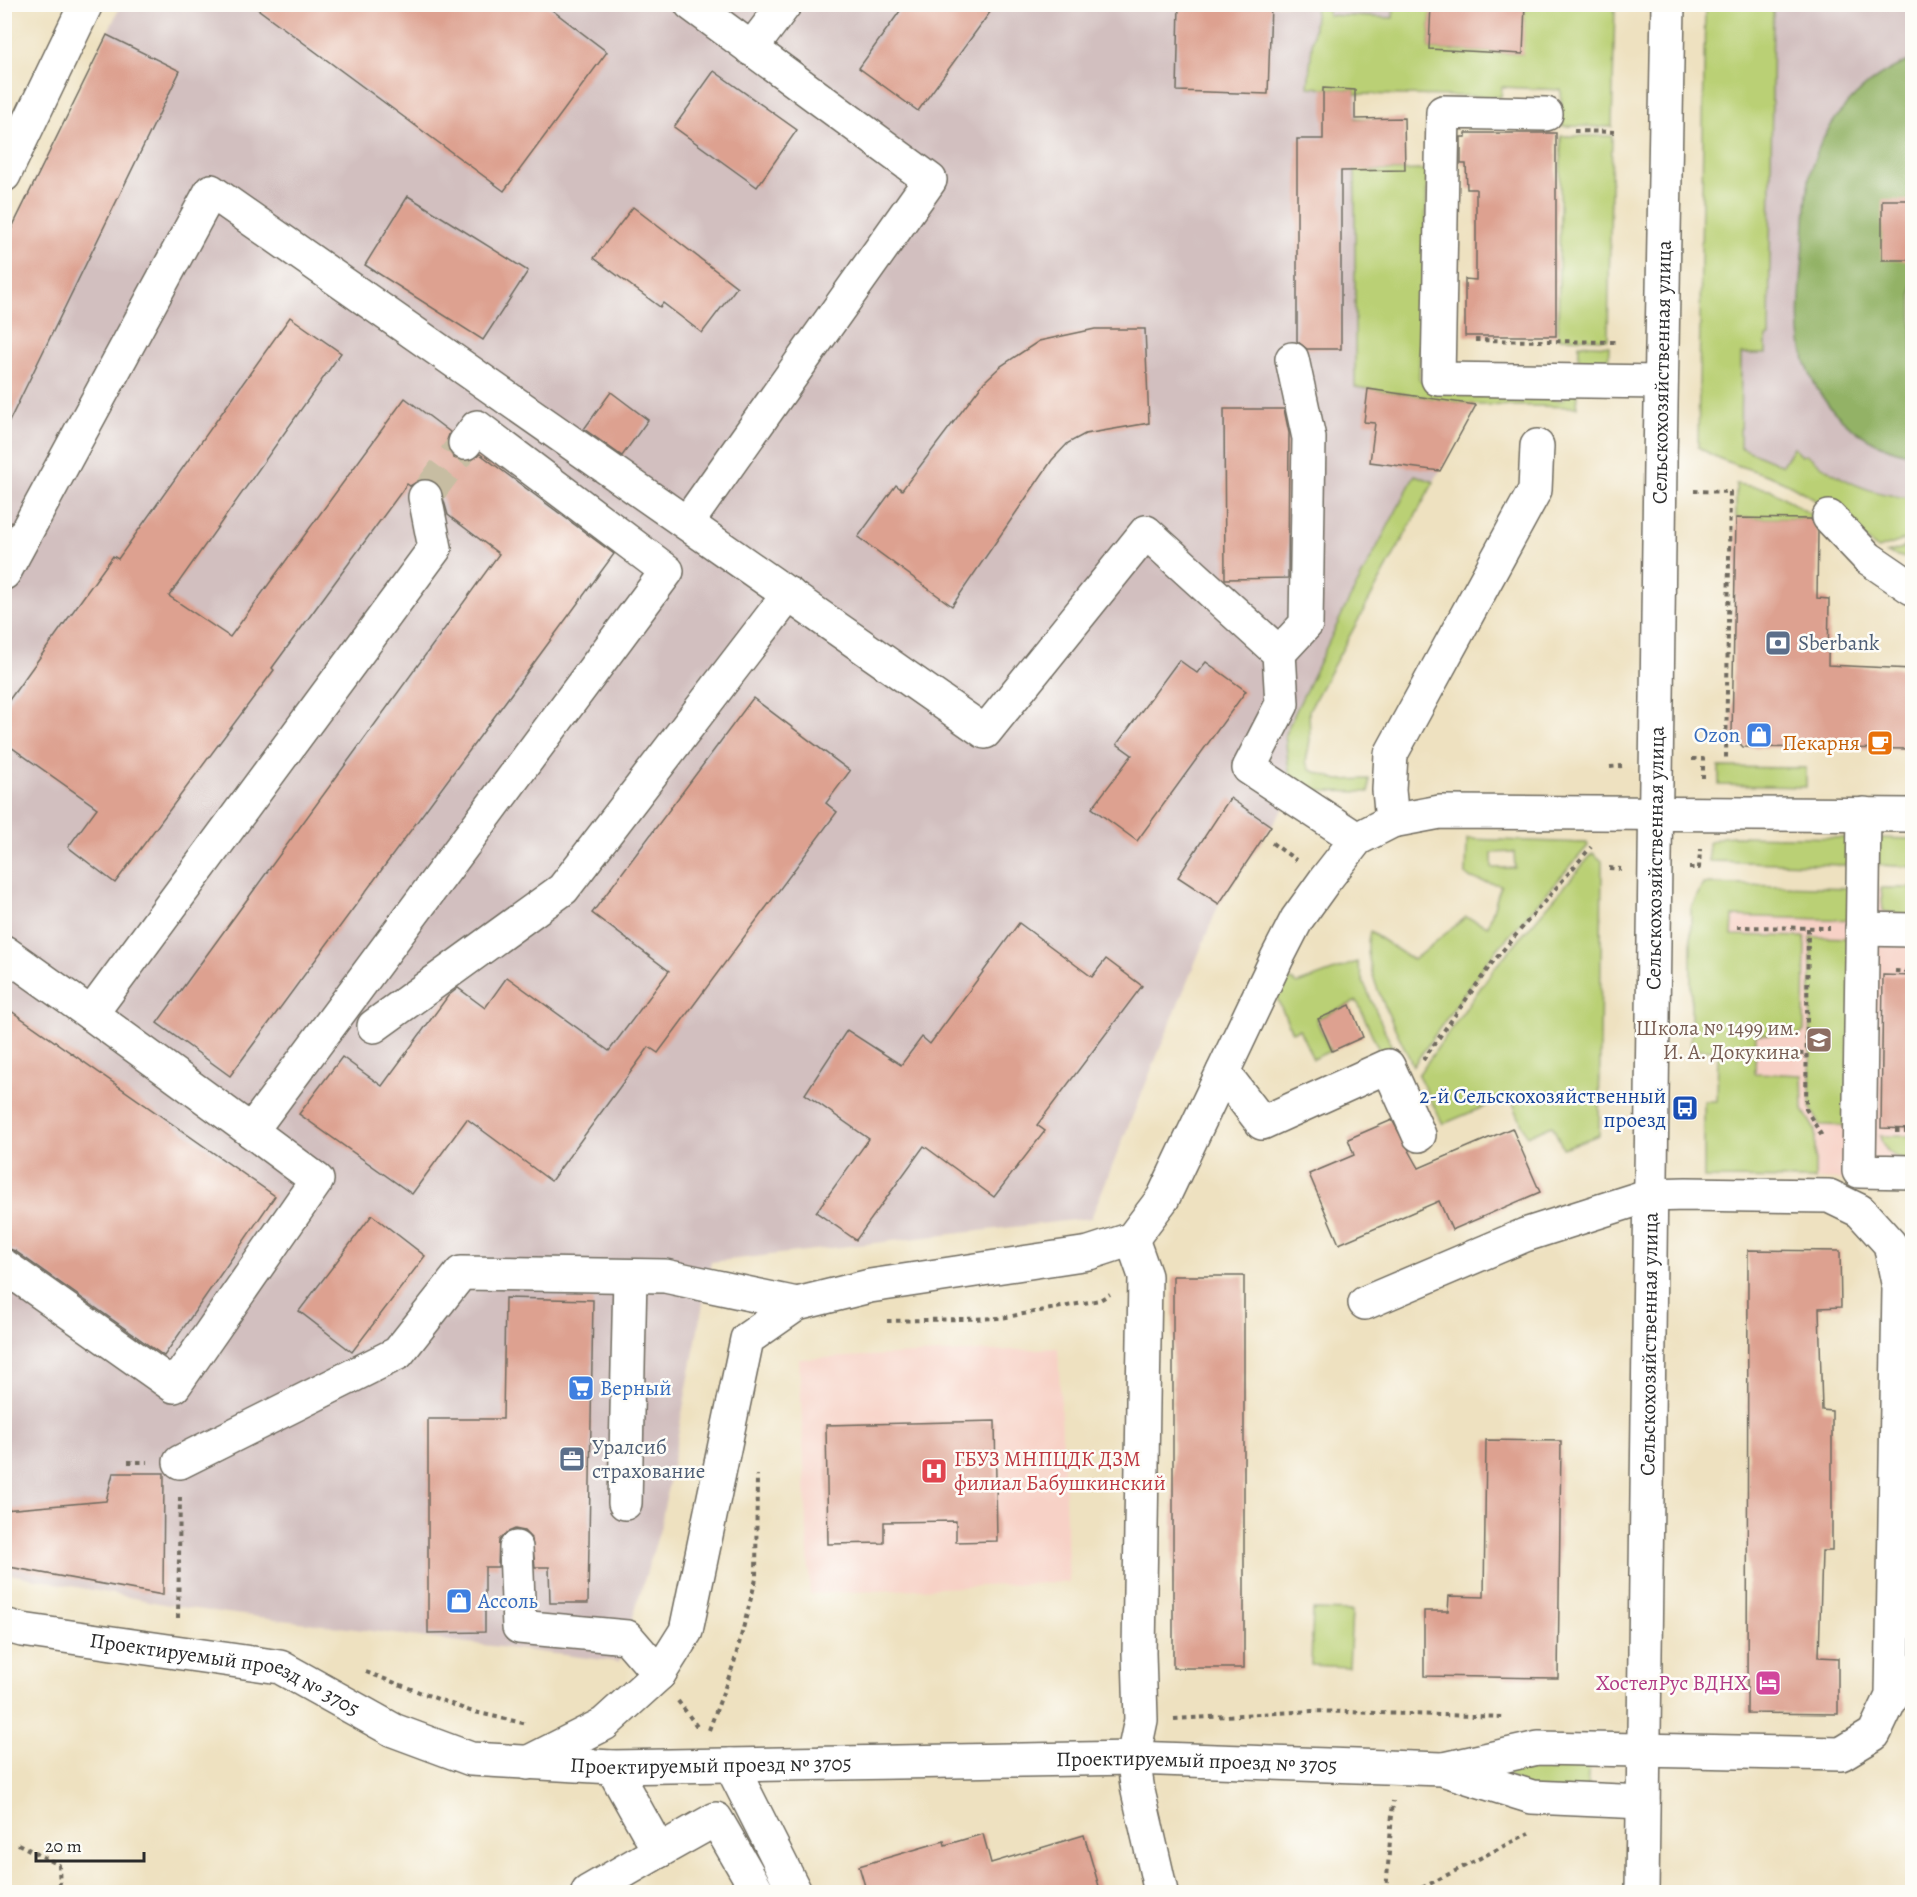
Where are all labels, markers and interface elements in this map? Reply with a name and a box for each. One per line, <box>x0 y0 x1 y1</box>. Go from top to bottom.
street label: Сельскохозяйственная улица <box>1645 240 1678 504</box>
bank icon: Sberbank <box>1763 628 1793 658</box>
place label: Sberbank <box>1798 629 1880 657</box>
shop icon: Ozon <box>1744 720 1774 750</box>
place label: Ozon <box>1694 721 1740 749</box>
street label: Сельскохозяйственная улица <box>1639 726 1671 990</box>
cafe icon: Пекарня <box>1865 728 1895 758</box>
place label: Пекарня <box>1782 729 1860 757</box>
place label: Школа № 1499 им. И. А. Докукина <box>1636 1014 1800 1066</box>
school or university icon: Школа № 1499 им. И. А. Докукина <box>1804 1025 1834 1055</box>
place label: 2-й Сельскохозяйственный проезд <box>1419 1082 1666 1134</box>
bus stop icon: 2-й Сельскохозяйственный проезд <box>1670 1093 1700 1123</box>
street label: Сельскохозяйственная улица <box>1633 1212 1665 1476</box>
supermarket icon: Верный <box>566 1373 596 1403</box>
place label: Верный <box>600 1374 671 1402</box>
place label: Уралсиб страхование <box>592 1433 705 1485</box>
office icon: Уралсиб страхование <box>557 1444 587 1474</box>
place label: ГБУЗ МНПЦДК ДЗМ филиал Бабушкинский <box>954 1445 1166 1497</box>
hospital icon: ГБУЗ МНПЦДК ДЗМ филиал Бабушкинский <box>919 1456 949 1486</box>
shop icon: Ассоль <box>444 1586 474 1616</box>
place label: Ассоль <box>477 1587 538 1615</box>
street label: Проектируемый проезд № 3705 <box>88 1626 365 1723</box>
hotel icon: ХостелРус ВДНХ <box>1753 1668 1783 1698</box>
place label: ХостелРус ВДНХ <box>1596 1669 1748 1697</box>
street label: Проектируемый проезд № 3705 <box>1056 1744 1338 1779</box>
street label: Проектируемый проезд № 3705 <box>569 1749 852 1781</box>
scale bar <box>36 1825 144 1863</box>
text: 20 m <box>45 1834 82 1858</box>

